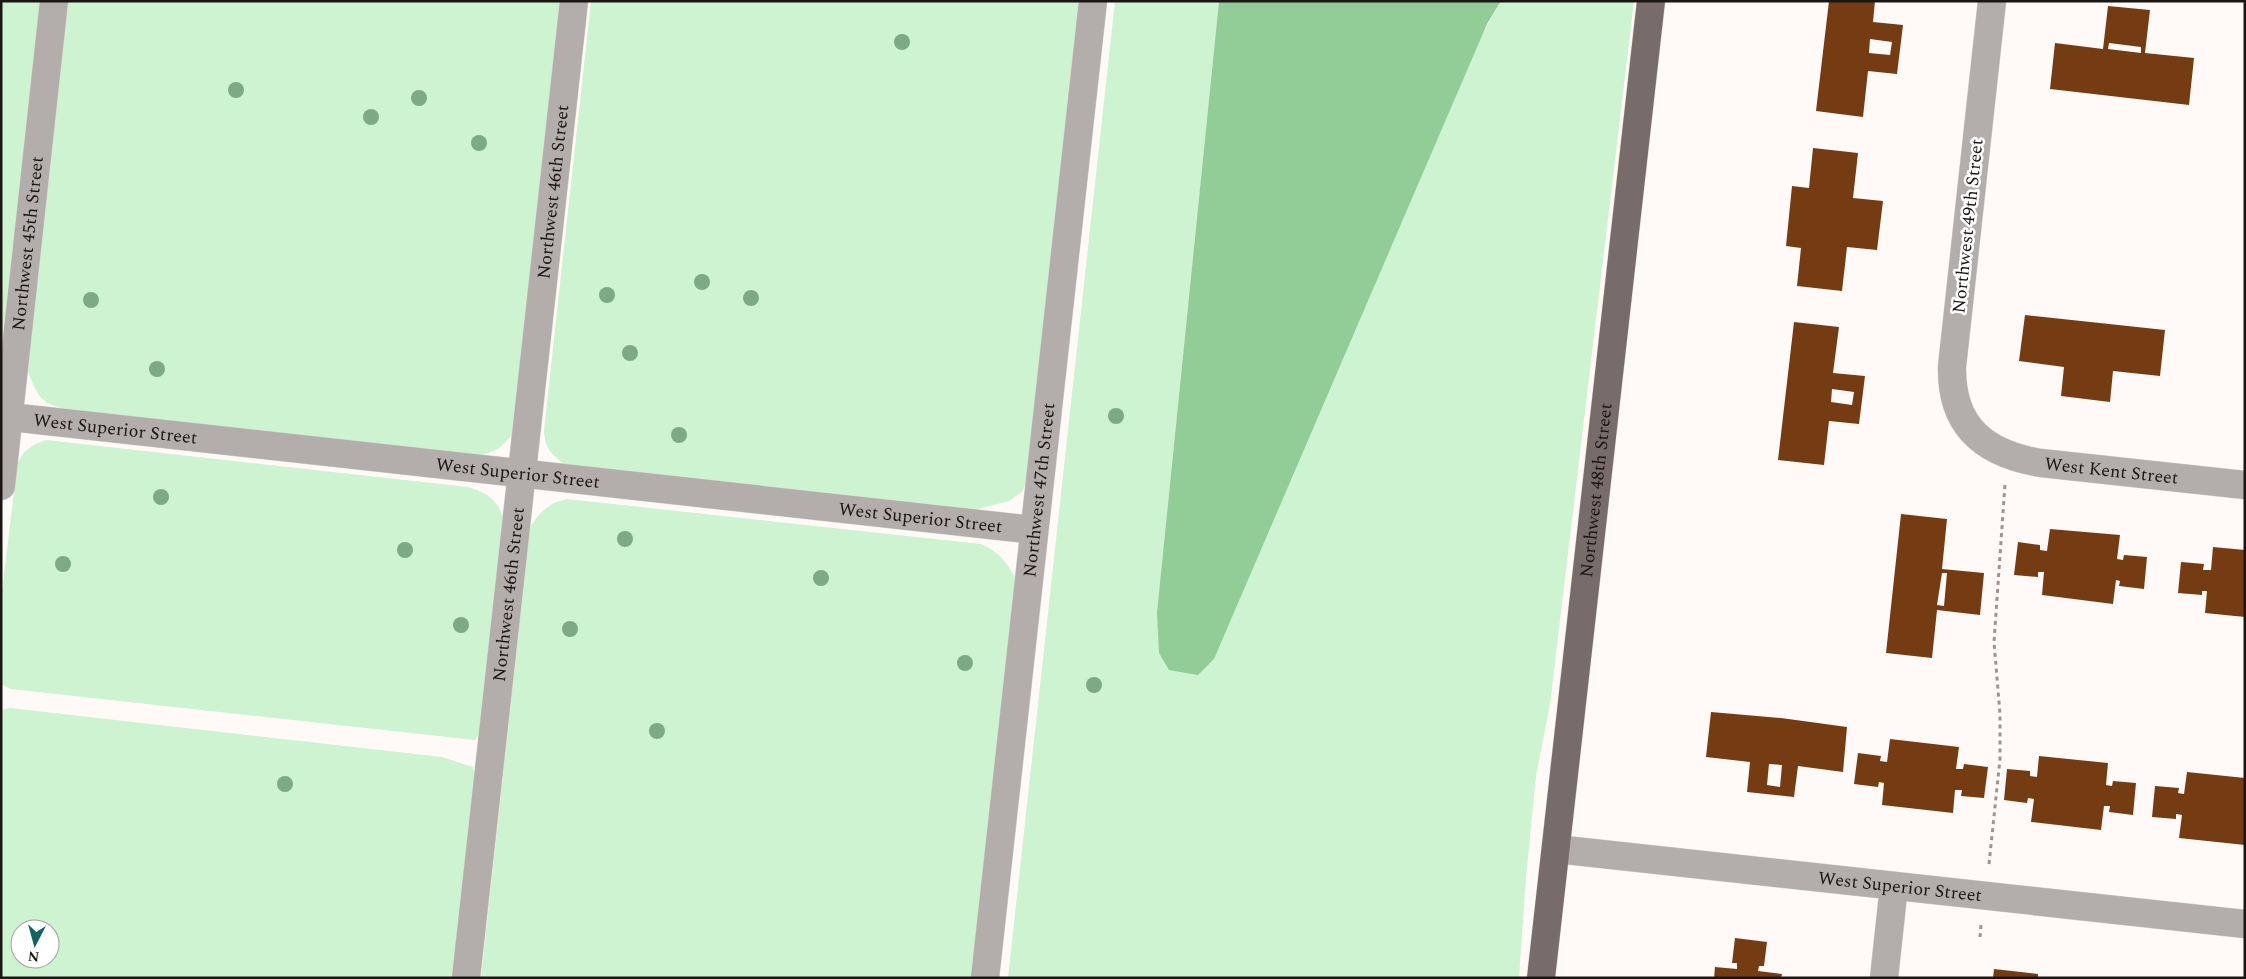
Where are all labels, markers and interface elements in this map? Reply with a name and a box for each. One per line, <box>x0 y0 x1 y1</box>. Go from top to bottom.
street label: Northwest 46th Street <box>530 103 576 280</box>
street label: Northwest 49th Street <box>1945 137 1991 315</box>
street label: Northwest 45th Street <box>5 155 50 332</box>
street label: Northwest 47th Street <box>1016 401 1062 579</box>
street label: Northwest 48th Street <box>1573 401 1619 579</box>
street label: West Superior Street <box>32 406 199 451</box>
street label: West Kent Street <box>2043 450 2180 491</box>
street label: West Superior Street <box>435 451 601 495</box>
street label: West Superior Street <box>837 495 1004 540</box>
street label: Northwest 46th Street <box>485 506 531 683</box>
street label: West Superior Street <box>1817 864 1983 909</box>
north arrow <box>10 919 60 969</box>
text: N <box>27 945 40 967</box>

